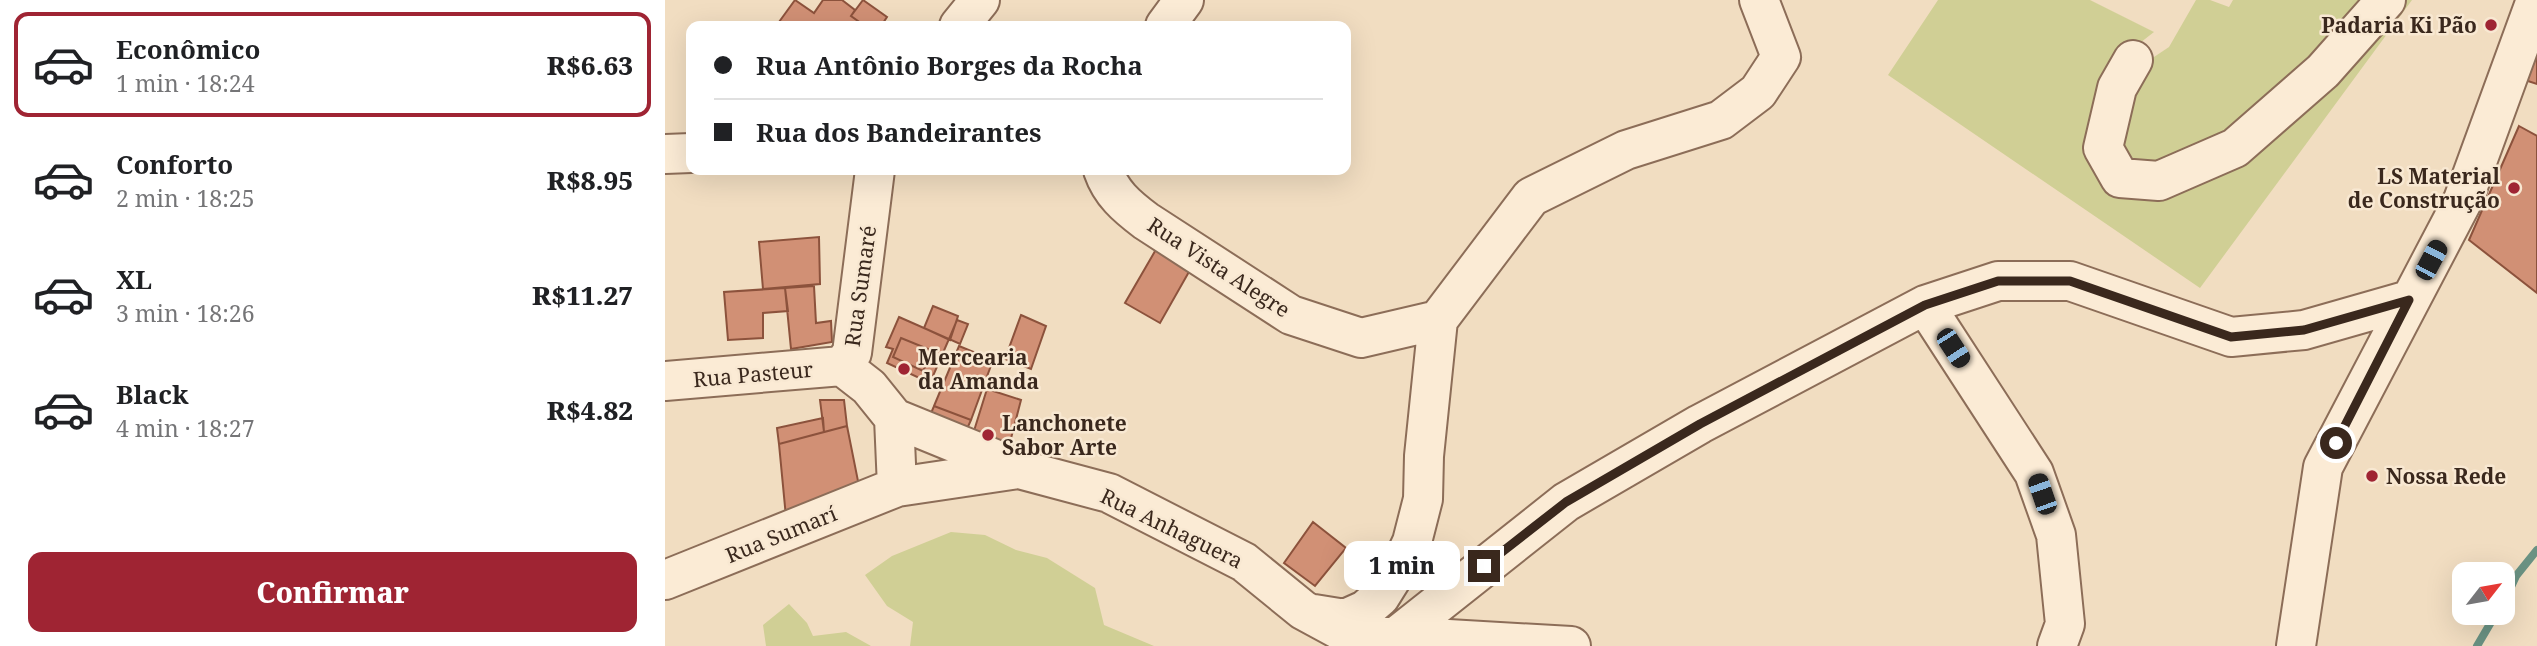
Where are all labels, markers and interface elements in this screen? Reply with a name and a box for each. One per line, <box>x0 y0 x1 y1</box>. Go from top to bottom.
place label: Padaria Ki Pão <box>2321 11 2477 39</box>
marker: Padaria Ki Pão <box>2483 17 2499 33</box>
text: Econômico <box>116 31 260 67</box>
icon: car <box>32 33 95 96</box>
text: R$6.63 <box>547 47 633 83</box>
text: Rua Antônio Borges da Rocha <box>756 47 1143 83</box>
text: 1 min · 18:24 <box>116 67 254 99</box>
text: Rua dos Bandeirantes <box>756 114 1042 150</box>
text: Conforto <box>116 146 233 182</box>
icon: car <box>32 148 95 211</box>
text: R$8.95 <box>547 162 633 198</box>
place label: LS Material de Construção <box>2348 162 2501 214</box>
marker: LS Material de Construção <box>2506 180 2522 196</box>
text: 2 min · 18:25 <box>116 182 254 214</box>
street label: Rua Vista Alegre <box>1142 210 1296 324</box>
street label: Rua Sumaré <box>838 224 882 348</box>
car <box>2412 237 2451 283</box>
text: XL <box>116 261 152 297</box>
icon: car <box>32 263 95 326</box>
text: R$11.27 <box>532 277 633 313</box>
text: 3 min · 18:26 <box>116 297 254 329</box>
car <box>1933 325 1974 371</box>
place label: Mercearia da Amanda <box>918 343 1039 395</box>
street label: Rua Pasteur <box>692 355 814 393</box>
marker: Mercearia da Amanda <box>896 361 912 377</box>
text: Black <box>116 376 189 412</box>
icon: car <box>32 378 95 441</box>
text: R$4.82 <box>547 392 633 428</box>
place label: Lanchonete Sabor Arte <box>1002 409 1127 461</box>
text: 4 min · 18:27 <box>116 412 254 444</box>
marker: Lanchonete Sabor Arte <box>980 427 996 443</box>
route start <box>2320 427 2352 459</box>
place label: Nossa Rede <box>2386 462 2506 490</box>
marker: Nossa Rede <box>2364 468 2380 484</box>
car <box>2026 471 2059 517</box>
street label: Rua Anhaguera <box>1096 481 1248 575</box>
street label: Rua Sumarí <box>721 499 841 569</box>
callout: 1 min <box>1344 542 1459 590</box>
text: 1 min <box>1369 549 1435 581</box>
route end <box>1468 550 1500 582</box>
button: Confirmar <box>28 552 637 632</box>
north arrow <box>2452 562 2515 625</box>
map controls <box>2452 562 2515 625</box>

